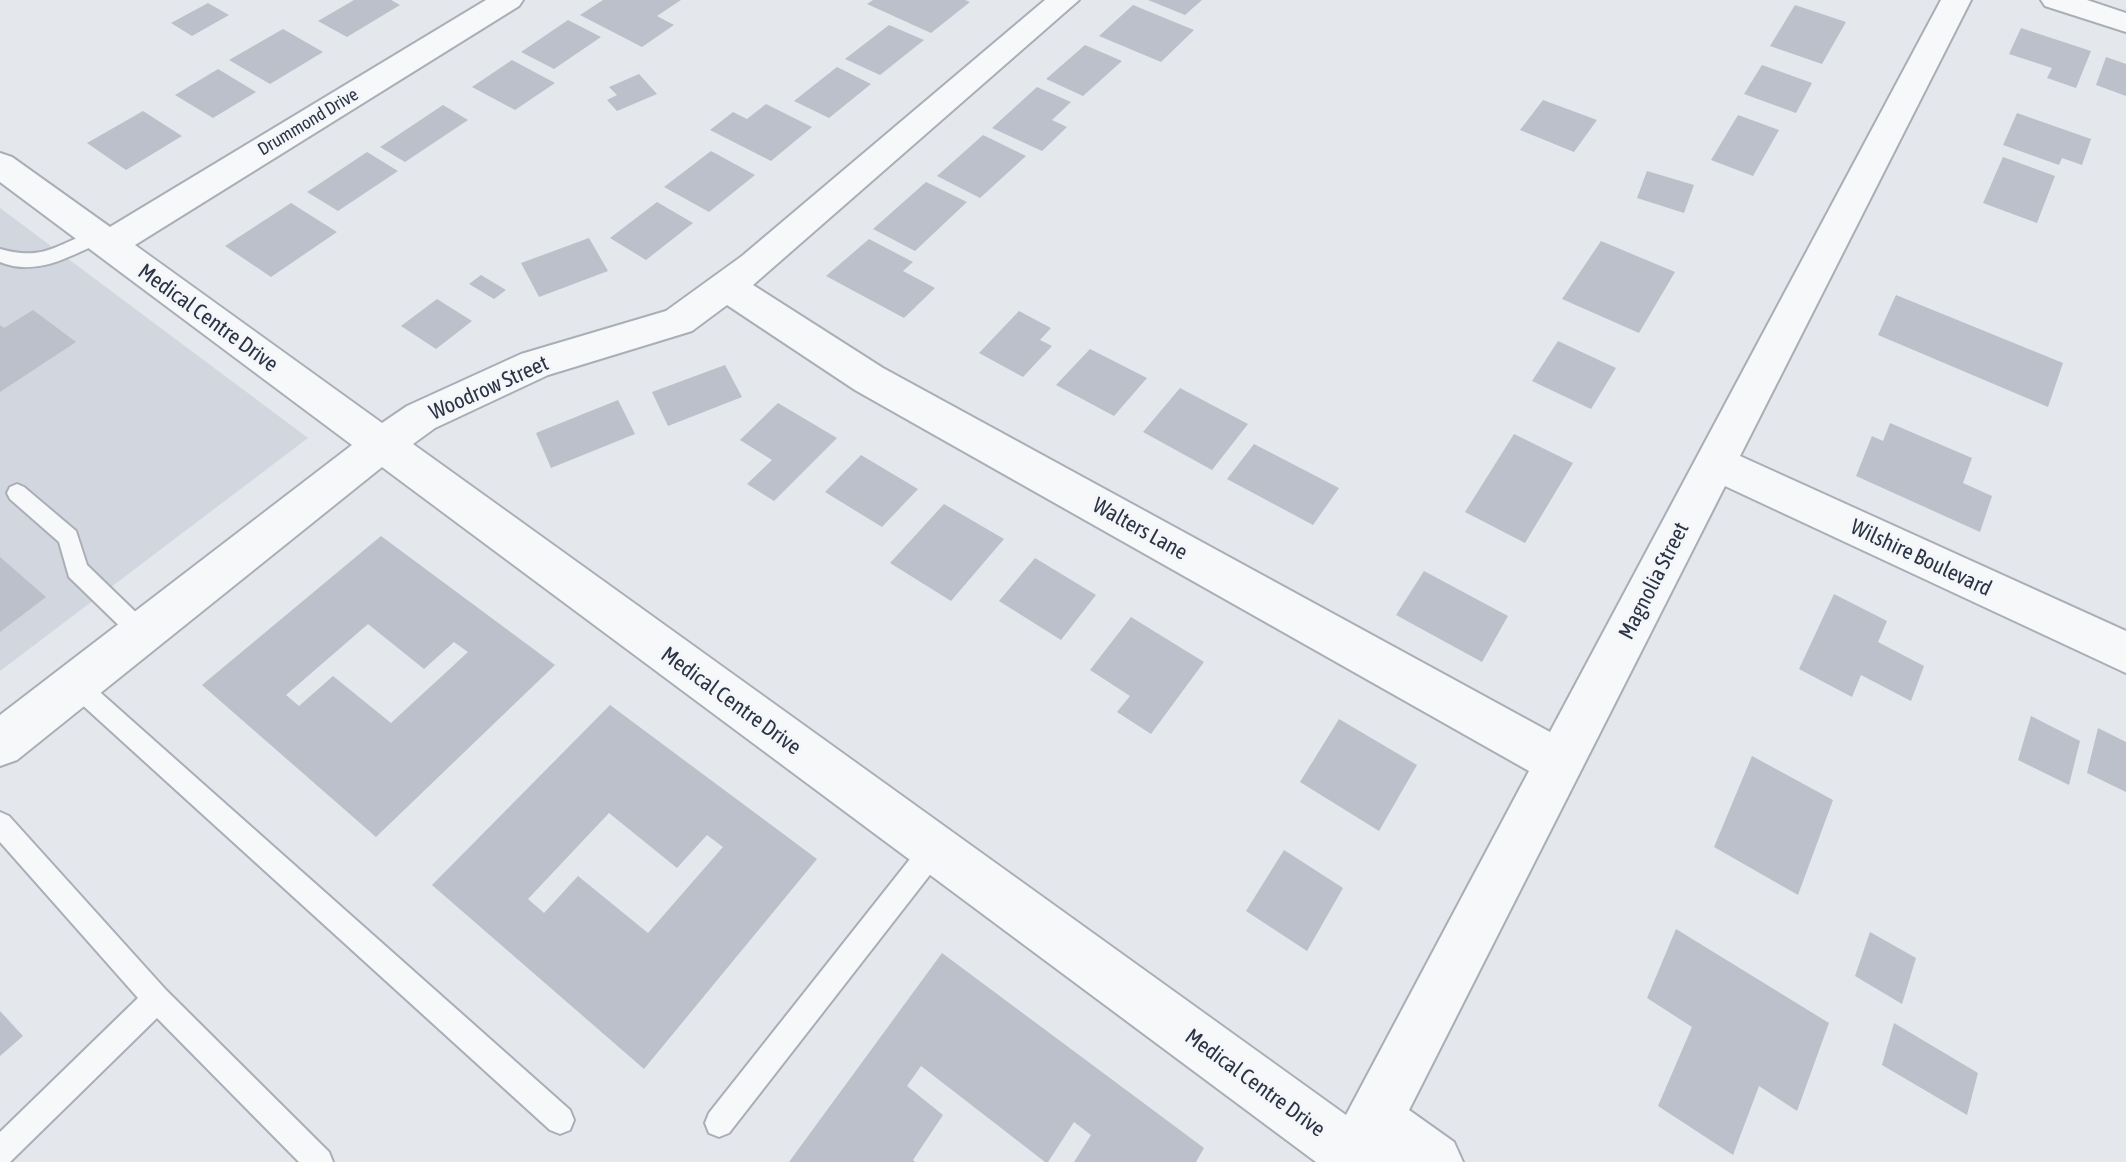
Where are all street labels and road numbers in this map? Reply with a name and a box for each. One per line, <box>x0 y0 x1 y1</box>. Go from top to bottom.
street label: Drummond Drive <box>254 84 362 160</box>
street label: Medical Centre Drive <box>133 258 283 378</box>
street label: Woodrow Street <box>425 350 553 426</box>
street label: Walters Lane <box>1088 492 1192 566</box>
street label: Wilshire Boulevard <box>1846 514 1996 602</box>
street label: Magnolia Street <box>1613 518 1695 644</box>
street label: Medical Centre Drive <box>656 641 806 761</box>
street label: Medical Centre Drive <box>1180 1023 1330 1143</box>

